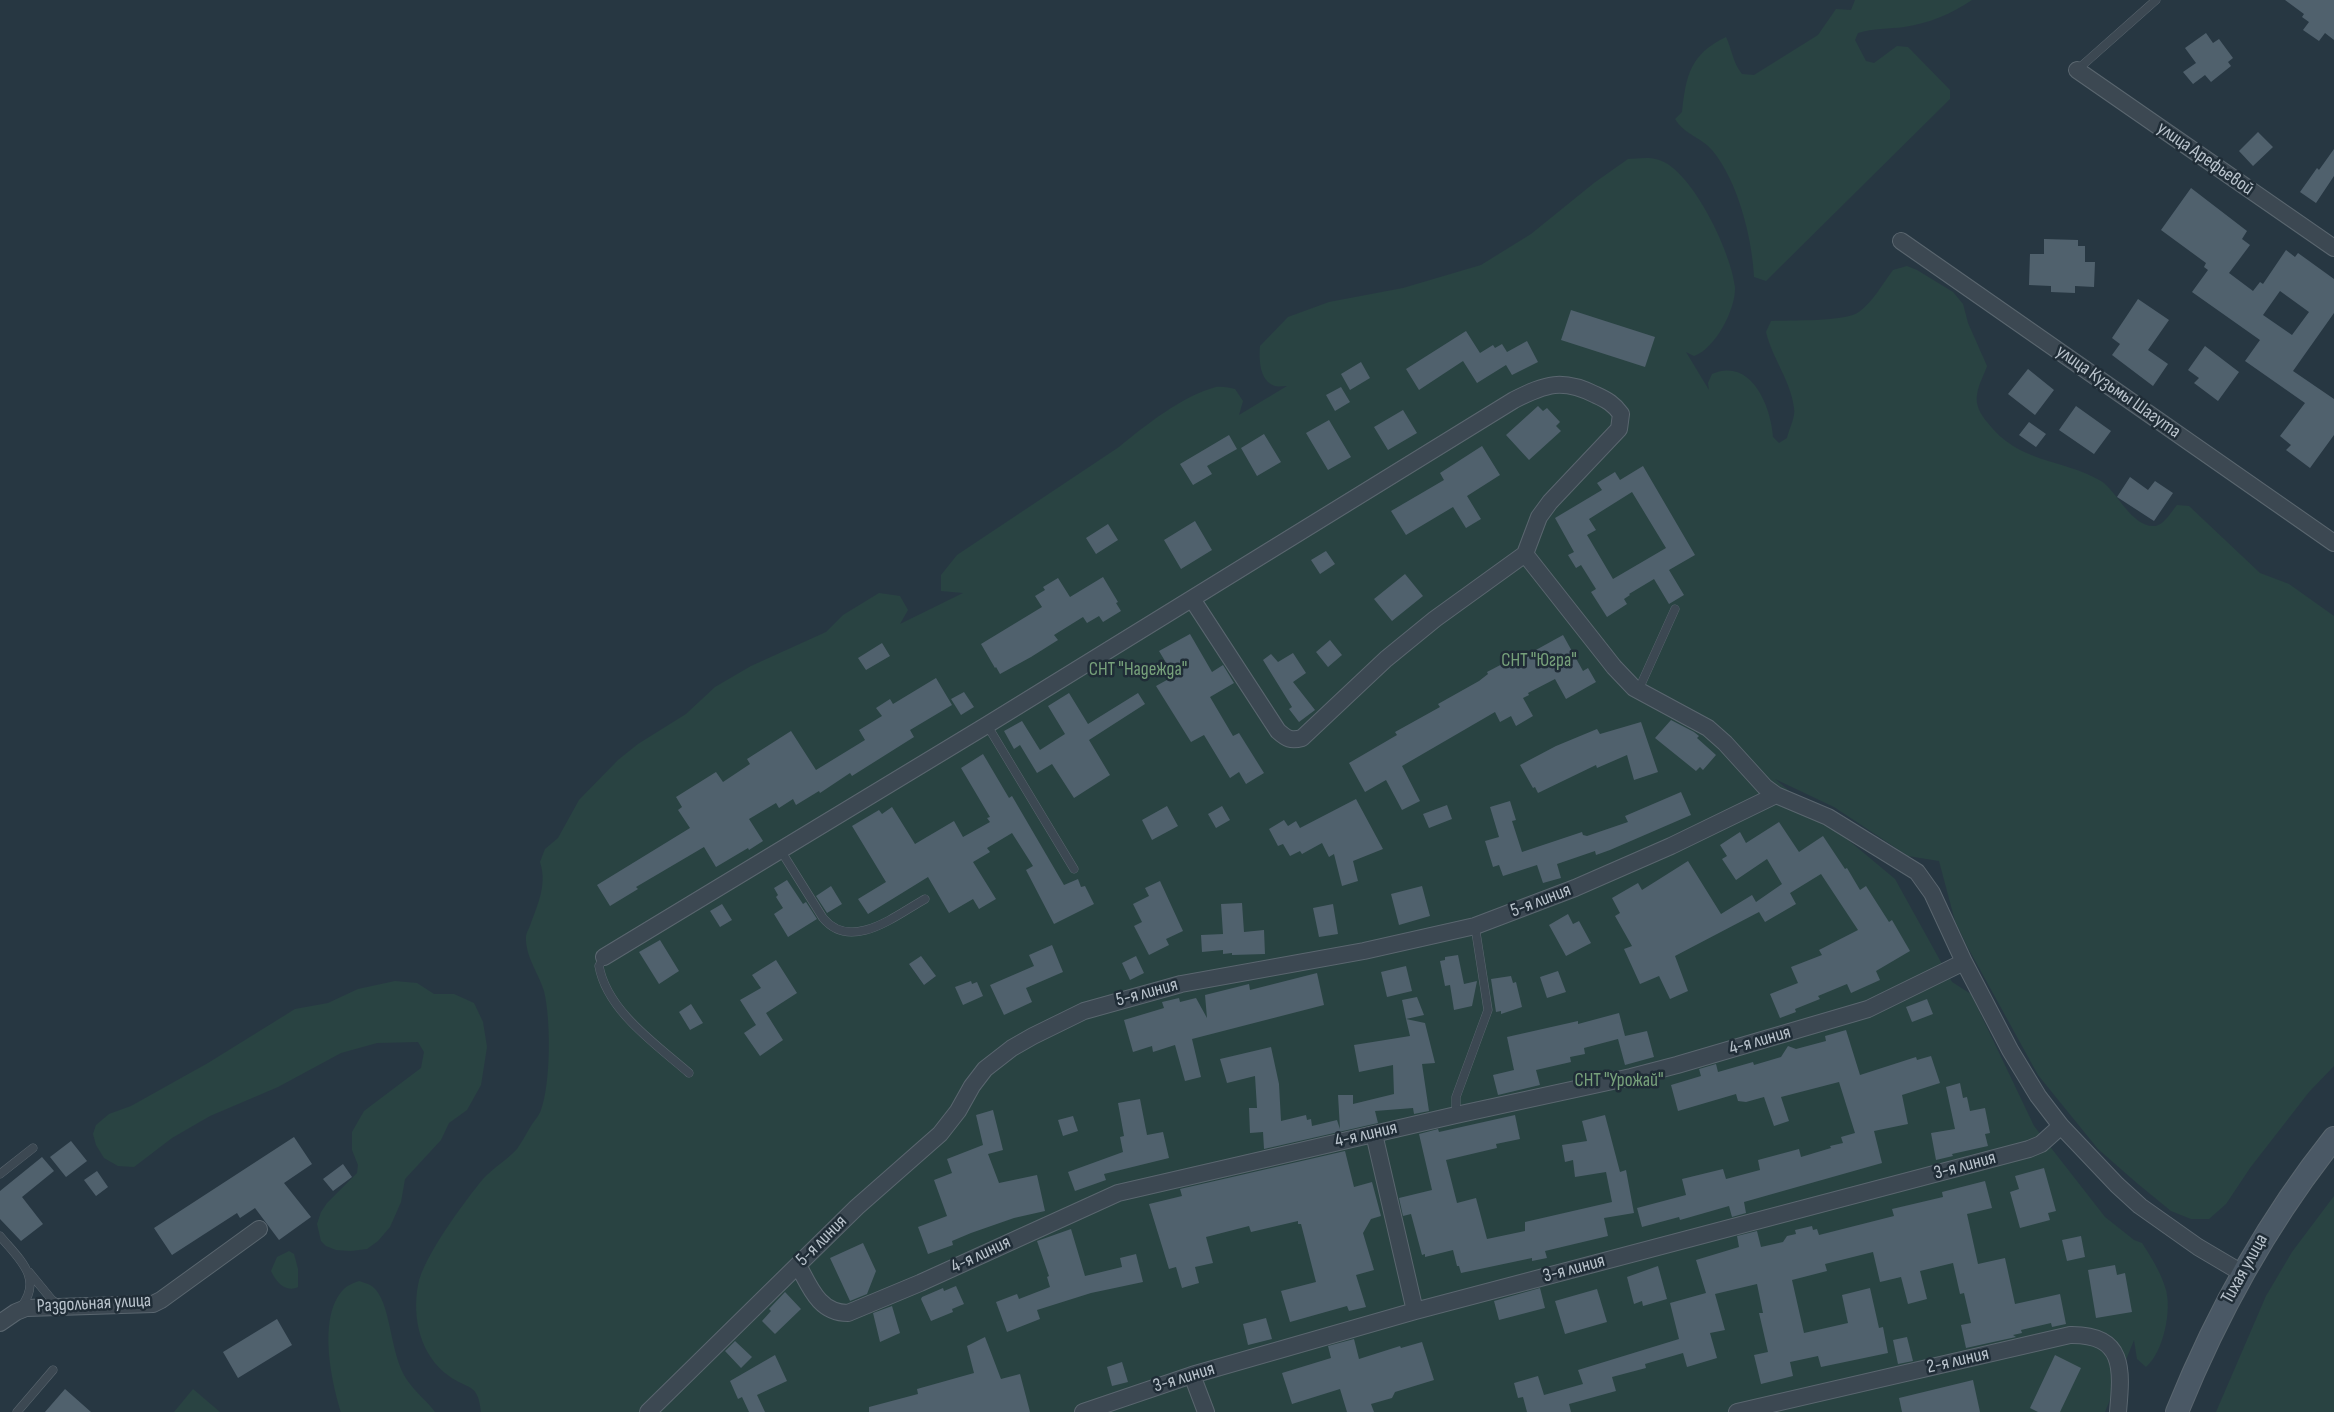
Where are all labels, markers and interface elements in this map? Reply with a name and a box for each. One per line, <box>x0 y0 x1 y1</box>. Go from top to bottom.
street label: улица Арефьевой <box>2152 117 2258 201</box>
street label: улица Кузьмы Шагута <box>2051 340 2185 444</box>
park label: СНТ "Югра" <box>1501 650 1577 672</box>
park label: СНТ "Надежда" <box>1089 659 1187 681</box>
street label: 5-я линия <box>1508 879 1574 923</box>
street label: 5-я линия <box>1114 974 1180 1012</box>
street label: 4-я линия <box>1726 1021 1794 1061</box>
park label: СНТ "Урожай" <box>1574 1070 1664 1092</box>
street label: 4-я линия <box>1333 1117 1399 1153</box>
street label: 3-я линия <box>1931 1147 1999 1185</box>
street label: 5-я линия <box>792 1211 852 1271</box>
street label: Тихая улица <box>2217 1230 2273 1308</box>
street label: 4-я линия <box>948 1231 1014 1279</box>
street label: 3-я линия <box>1540 1250 1608 1288</box>
street label: Раздольная улица <box>36 1290 152 1318</box>
street label: 2-я линия <box>1925 1343 1991 1379</box>
street label: 3-я линия <box>1150 1358 1218 1398</box>

